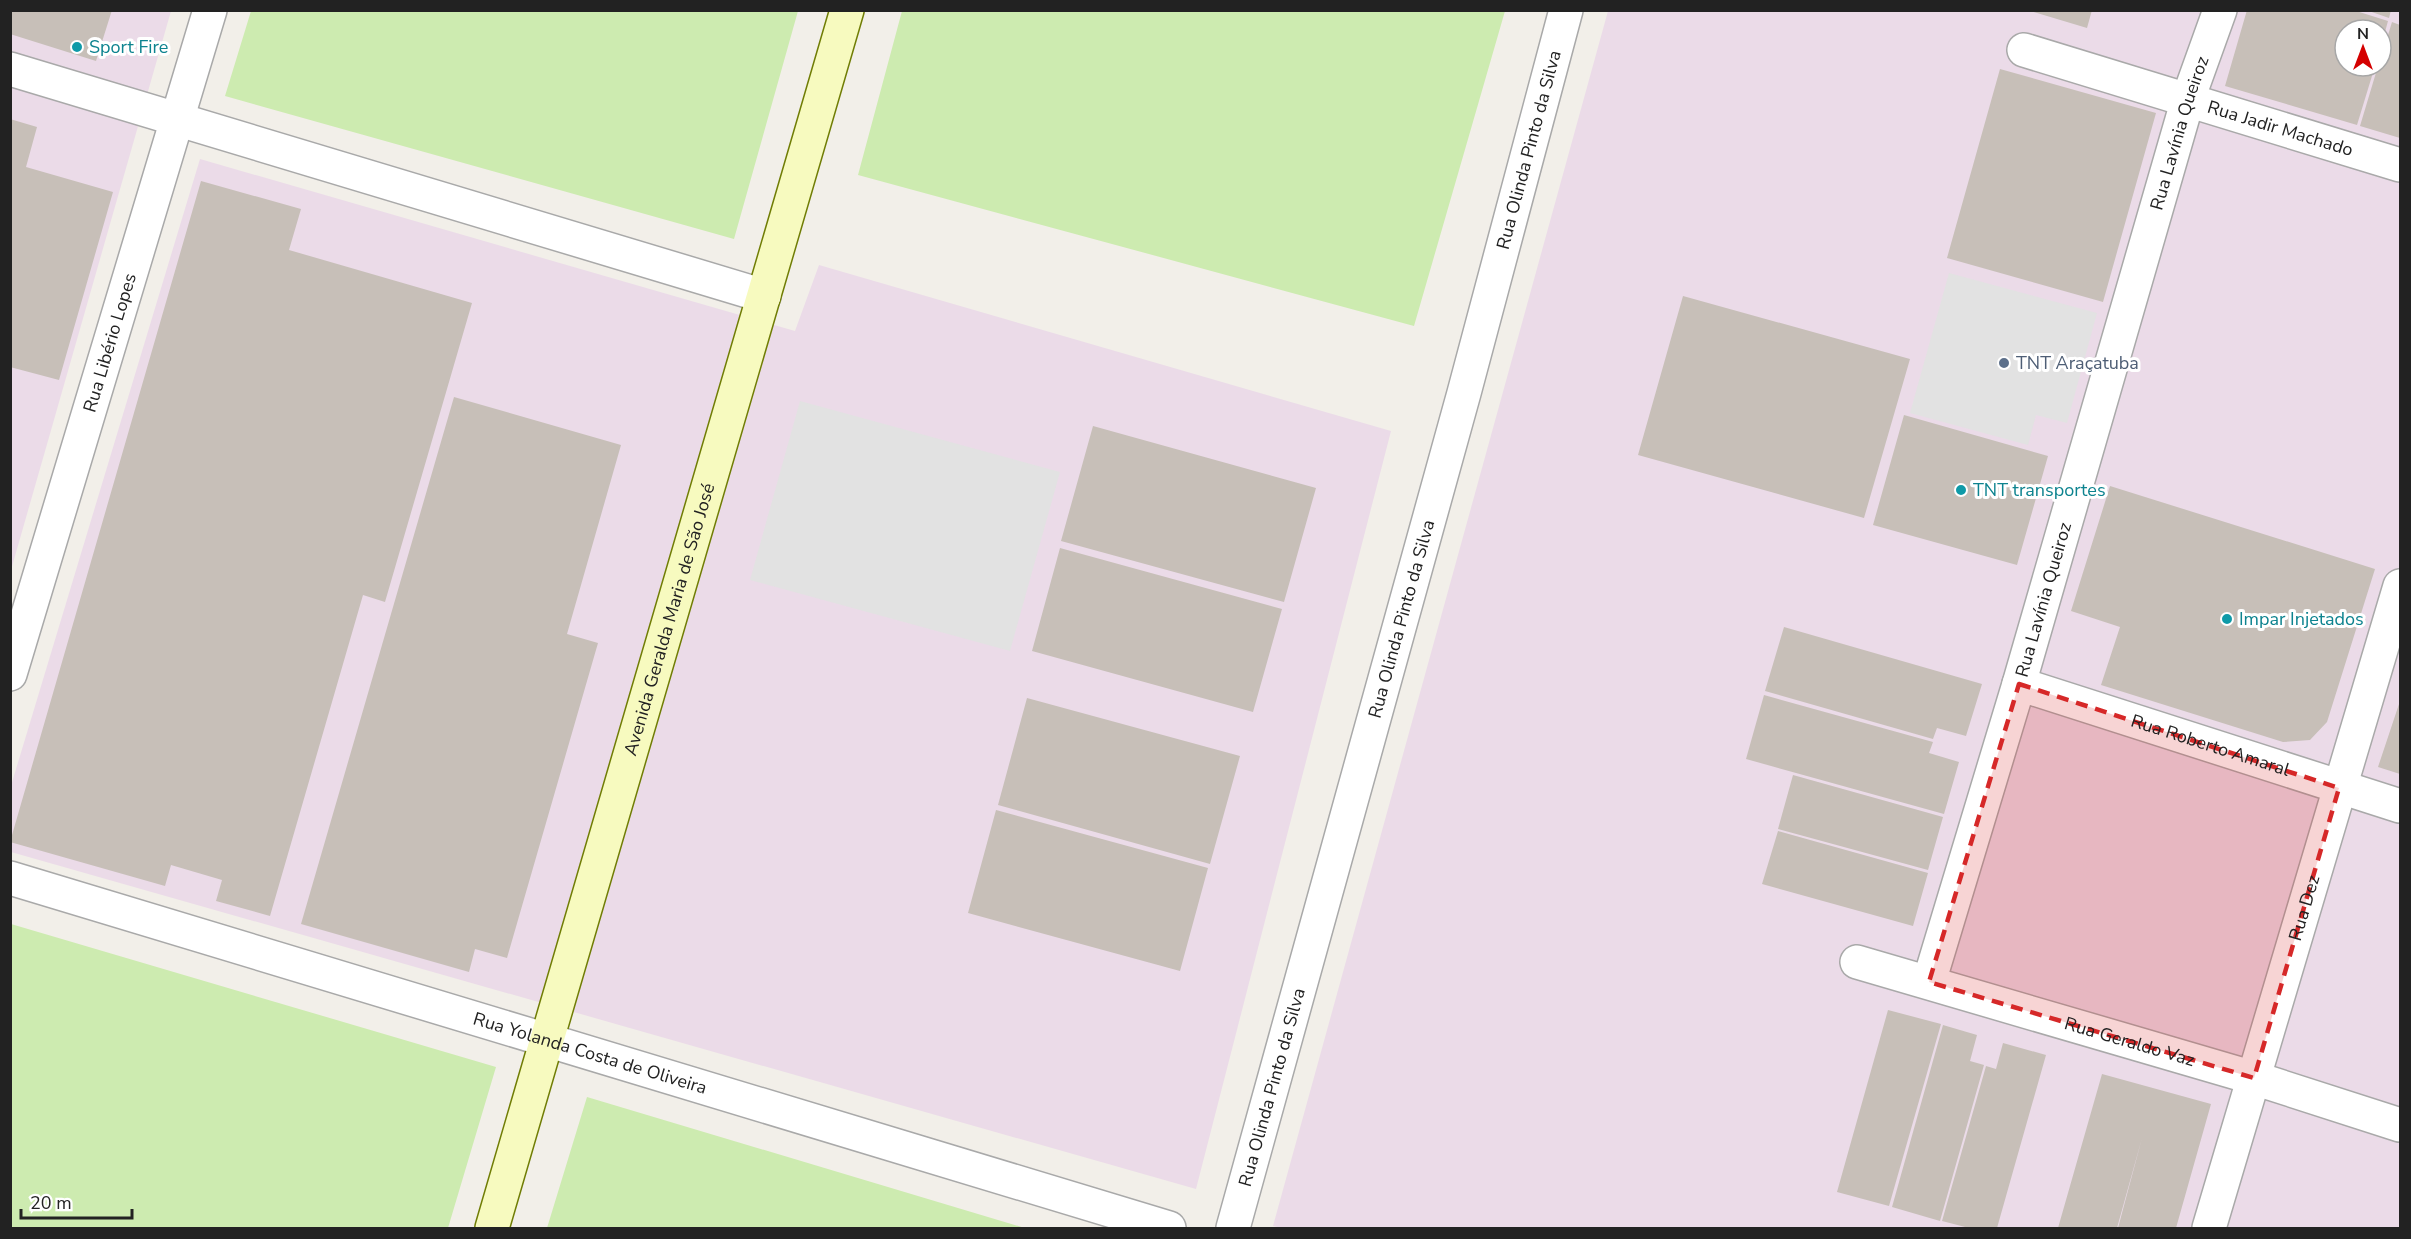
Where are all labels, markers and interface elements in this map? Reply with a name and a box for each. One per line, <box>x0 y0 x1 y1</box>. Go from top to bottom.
north arrow <box>2333 18 2393 78</box>
text: N <box>2357 23 2369 45</box>
place label: Sport Fire <box>89 35 168 59</box>
marker: Sport Fire <box>70 40 84 54</box>
street label: Rua Olinda Pinto da Silva <box>1491 48 1567 252</box>
street label: Rua Lavínia Queiroz <box>2145 53 2214 213</box>
street label: Rua Jadir Machado <box>2205 95 2356 162</box>
street label: Rua Libério Lopes <box>78 270 142 415</box>
place label: TNT Araçatuba <box>2016 351 2139 375</box>
marker: TNT Araçatuba <box>1997 356 2011 370</box>
place label: TNT transportes <box>1973 478 2106 502</box>
street label: Avenida Geralda Maria de São José <box>618 480 721 758</box>
marker: TNT transportes <box>1954 483 1968 497</box>
street label: Rua Olinda Pinto da Silva <box>1363 517 1440 721</box>
street label: Rua Lavínia Queiroz <box>2010 520 2077 680</box>
place label: Impar Injetados <box>2239 607 2364 631</box>
marker: Impar Injetados <box>2220 612 2234 626</box>
street label: Rua Roberto Amaral <box>2128 709 2293 782</box>
street label: Rua Dez <box>2283 872 2325 944</box>
street label: Rua Olinda Pinto da Silva <box>1233 985 1311 1189</box>
street label: Rua Yolanda Costa de Oliveira <box>470 1007 710 1100</box>
street label: Rua Geraldo Vaz <box>2062 1011 2198 1072</box>
scale bar <box>21 1182 132 1220</box>
text: 20 m <box>30 1191 72 1215</box>

